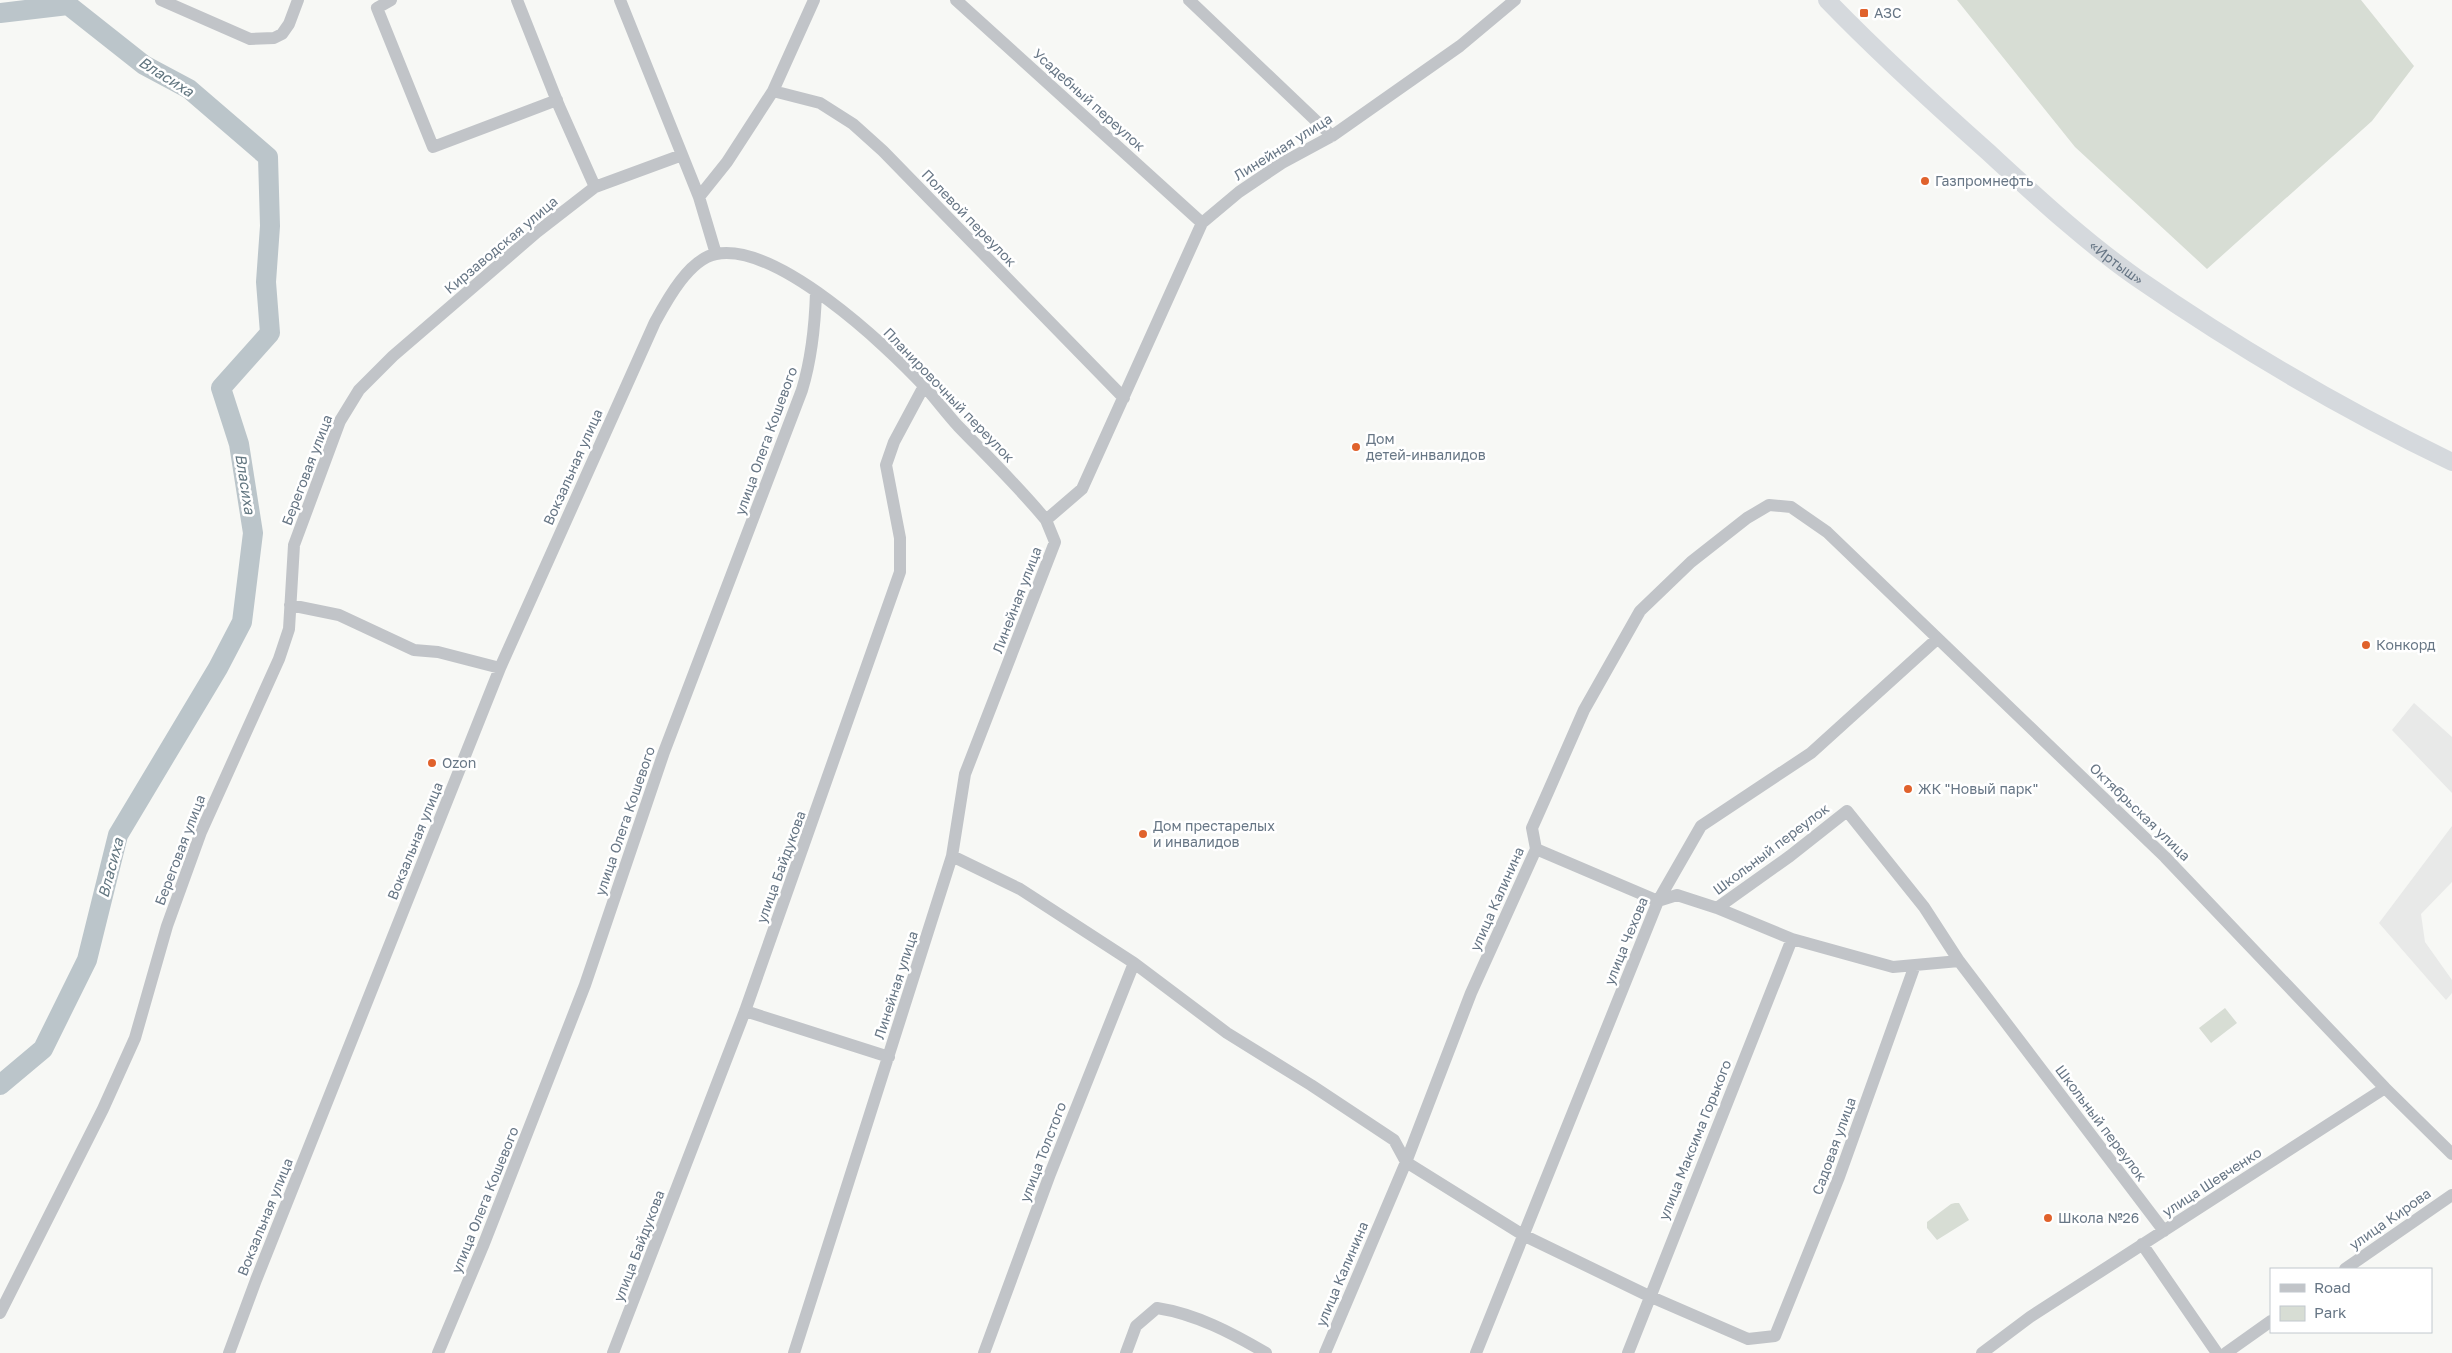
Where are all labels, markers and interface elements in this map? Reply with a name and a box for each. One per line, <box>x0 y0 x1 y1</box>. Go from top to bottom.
place label: АЗС <box>1874 4 1901 21</box>
marker: АЗС <box>1858 7 1870 19</box>
street label: Усадебный переулок <box>1030 45 1149 154</box>
water label: Власиха <box>136 52 198 100</box>
street label: Линейная улица <box>1230 110 1335 184</box>
street label: Полевой переулок <box>919 165 1020 270</box>
place label: Газпромнефть <box>1935 172 2033 189</box>
marker: Газпромнефть <box>1919 175 1931 187</box>
street label: Кирзаводская улица <box>441 192 561 297</box>
street label: «Иртыш» <box>2086 236 2147 288</box>
street label: Планировочный переулок <box>880 324 1018 466</box>
street label: улица Олега Кошевого <box>731 364 800 517</box>
street label: Вокзальная улица <box>539 406 606 528</box>
street label: Береговая улица <box>278 412 335 528</box>
place label: Дом детей-инвалидов <box>1366 430 1486 463</box>
marker: Дом детей-инвалидов <box>1350 441 1362 453</box>
water label: Власиха <box>232 452 260 516</box>
street label: Линейная улица <box>988 544 1045 655</box>
place label: Конкорд <box>2376 636 2436 653</box>
marker: Конкорд <box>2360 639 2372 651</box>
street label: улица Олега Кошевого <box>591 744 658 898</box>
place label: Ozon <box>442 754 476 771</box>
marker: Ozon <box>426 757 438 769</box>
street label: Октябрьская улица <box>2086 759 2194 864</box>
street label: Вокзальная улица <box>383 779 446 902</box>
place label: ЖК "Новый парк" <box>1918 780 2038 797</box>
marker: ЖК "Новый парк" <box>1902 783 1914 795</box>
street label: Береговая улица <box>151 792 208 908</box>
street label: Школьный переулок <box>1709 799 1832 898</box>
street label: улица Байдукова <box>752 808 809 925</box>
place label: Дом престарелых и инвалидов <box>1153 817 1275 850</box>
marker: Дом престарелых и инвалидов <box>1137 828 1149 840</box>
water label: Власиха <box>93 835 127 900</box>
street label: улица Калинина <box>1466 844 1527 954</box>
street label: улица Чехова <box>1600 894 1651 987</box>
street label: Линейная улица <box>870 929 921 1041</box>
street label: улица Максима Горького <box>1655 1057 1735 1222</box>
street label: Школьный переулок <box>2052 1061 2151 1184</box>
street label: Садовая улица <box>1808 1095 1859 1197</box>
street label: улица Толстого <box>1016 1099 1069 1204</box>
street label: улица Олега Кошевого <box>447 1124 522 1276</box>
street label: улица Шевченко <box>2159 1143 2264 1220</box>
street label: Вокзальная улица <box>233 1155 296 1278</box>
street label: улица Кирова <box>2346 1184 2434 1253</box>
street label: улица Байдукова <box>609 1187 668 1304</box>
place label: Школа №26 <box>2058 1209 2139 1226</box>
marker: Школа №26 <box>2042 1212 2054 1224</box>
street label: улица Калинина <box>1312 1219 1371 1329</box>
legend <box>2270 1268 2432 1333</box>
text: Road <box>2314 1278 2351 1296</box>
text: Park <box>2314 1303 2347 1321</box>

